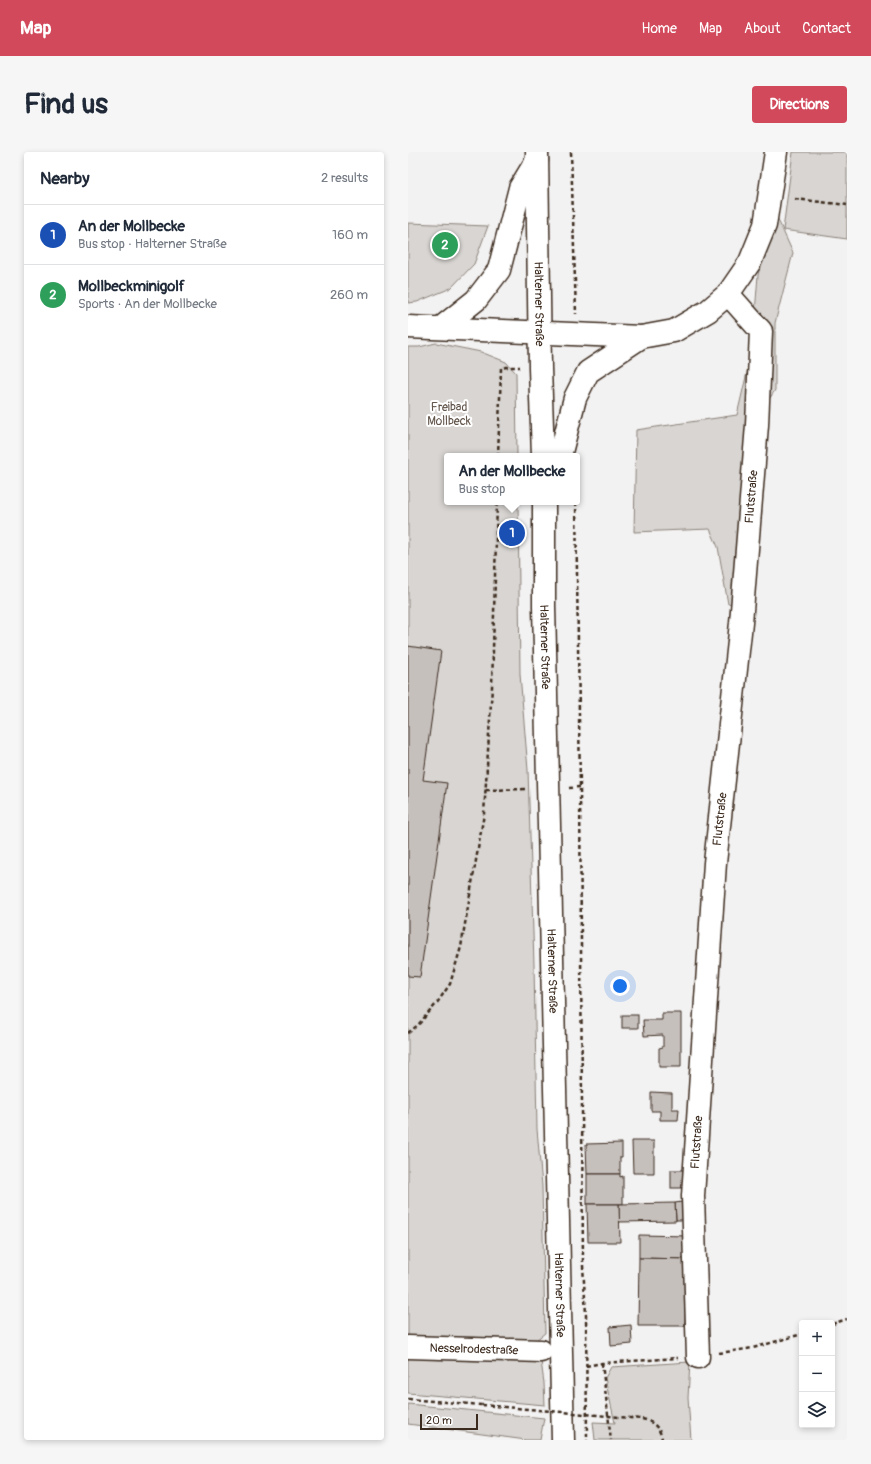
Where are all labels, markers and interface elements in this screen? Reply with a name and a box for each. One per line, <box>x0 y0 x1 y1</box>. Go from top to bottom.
text: Map <box>20 16 51 40</box>
text: Home <box>642 20 677 37</box>
text: Map <box>699 20 722 37</box>
text: About <box>744 20 780 37</box>
text: Contact <box>802 20 851 37</box>
button: Directions <box>752 86 847 123</box>
text: Find us <box>24 87 108 122</box>
text: Nearby <box>40 168 89 189</box>
text: 2 results <box>321 170 368 186</box>
text: An der Mollbecke <box>78 217 185 236</box>
text: 1 <box>50 227 56 243</box>
text: 160 m <box>332 227 368 243</box>
pin: 2 <box>432 230 458 260</box>
text: Bus stop · Halterner Straße <box>78 236 227 252</box>
street label: Halterner Straße <box>531 261 547 347</box>
text: Mollbeckminigolf <box>78 277 185 296</box>
text: 2 <box>49 287 57 303</box>
text: 260 m <box>330 287 368 303</box>
text: Sports · An der Mollbecke <box>78 296 217 312</box>
park label: Freibad Mollbeck <box>427 400 471 429</box>
popup <box>444 453 580 505</box>
text: An der Mollbecke <box>458 462 566 481</box>
street label: Flutstraße <box>742 469 761 524</box>
text: Bus stop <box>458 481 505 497</box>
pin: 1 <box>499 518 525 548</box>
street label: Halterner Straße <box>536 604 553 690</box>
street label: Flutstraße <box>709 792 730 846</box>
street label: Halterner Straße <box>544 928 561 1014</box>
your location <box>610 976 630 996</box>
street label: Flutstraße <box>687 1115 706 1169</box>
street label: Halterner Straße <box>551 1252 568 1338</box>
map controls <box>799 1320 835 1428</box>
button: + <box>799 1320 835 1356</box>
street label: Nesselrodestraße <box>429 1340 519 1358</box>
button: − <box>799 1356 835 1392</box>
button: layers <box>799 1392 835 1428</box>
scale bar <box>420 1412 478 1431</box>
text: 20 m <box>426 1414 452 1427</box>

